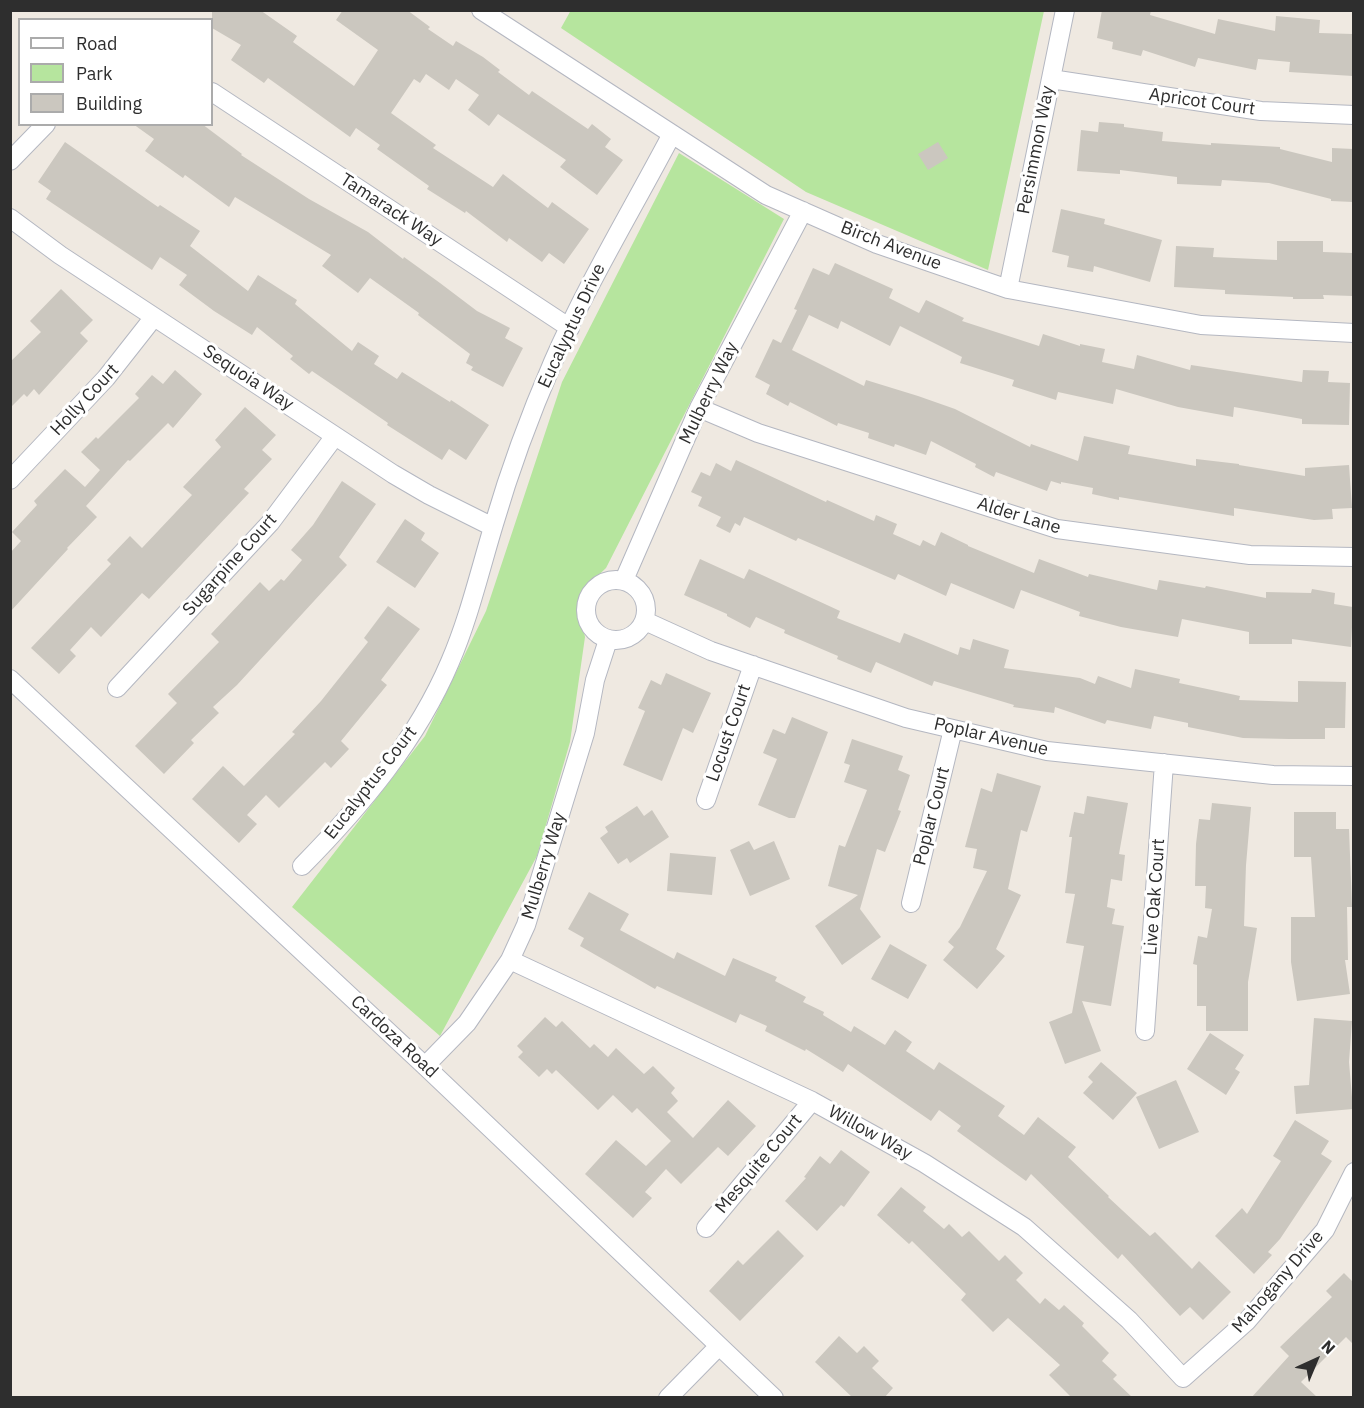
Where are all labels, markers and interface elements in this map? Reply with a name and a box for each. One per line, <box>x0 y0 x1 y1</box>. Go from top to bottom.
legend <box>18 18 213 126</box>
text: Road <box>76 32 117 55</box>
text: Park <box>76 62 112 85</box>
street label: Persimmon Way <box>1013 84 1059 216</box>
street label: Apricot Court <box>1147 84 1257 120</box>
text: Building <box>76 92 142 115</box>
street label: Tamarack Way <box>336 169 446 251</box>
street label: Birch Avenue <box>837 217 945 275</box>
street label: Eucalyptus Drive <box>534 260 610 392</box>
street label: Mulberry Way <box>675 338 743 448</box>
street label: Sequoia Way <box>199 341 297 415</box>
street label: Holly Court <box>46 360 124 440</box>
street label: Alder Lane <box>975 493 1063 539</box>
street label: Sugarpine Court <box>178 509 282 621</box>
street label: Locust Court <box>702 681 756 785</box>
street label: Poplar Avenue <box>932 713 1050 761</box>
street label: Eucalyptus Court <box>320 722 422 844</box>
street label: Poplar Court <box>909 764 955 868</box>
street label: Mulberry Way <box>517 810 571 922</box>
street label: Live Oak Court <box>1140 838 1170 956</box>
street label: Cardoza Road <box>346 991 442 1083</box>
street label: Willow Way <box>824 1101 916 1165</box>
street label: Mesquite Court <box>711 1110 807 1218</box>
street label: Mahogany Drive <box>1228 1226 1328 1338</box>
north arrow <box>1286 1330 1346 1390</box>
text: N <box>1317 1336 1340 1358</box>

